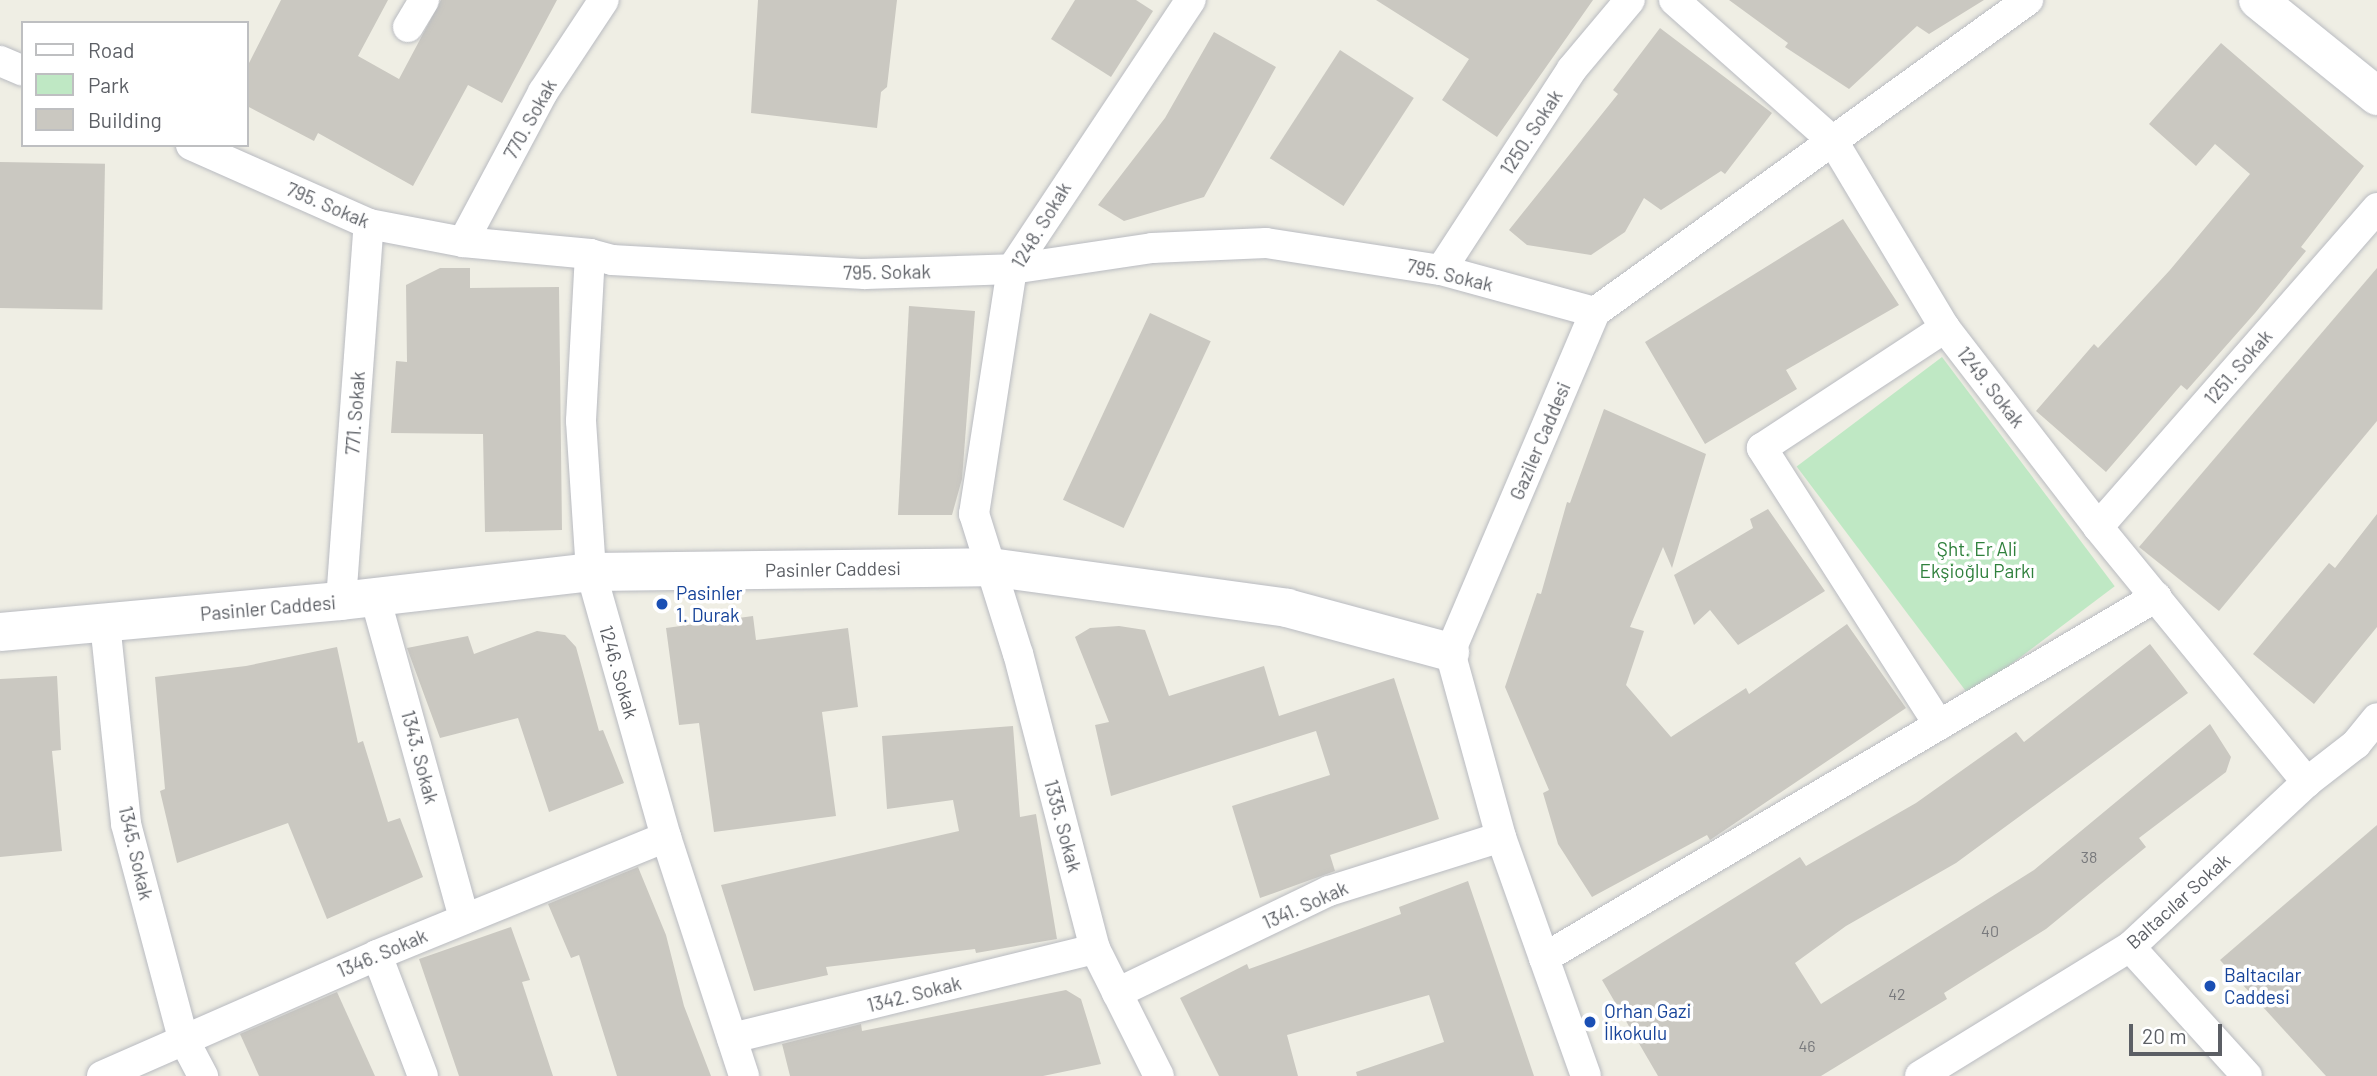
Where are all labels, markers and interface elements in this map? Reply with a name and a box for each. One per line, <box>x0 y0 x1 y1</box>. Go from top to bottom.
legend <box>21 21 248 147</box>
text: Road <box>88 37 134 62</box>
text: Park <box>88 72 129 97</box>
street label: 770. Sokak <box>499 75 561 163</box>
street label: 1250. Sokak <box>1495 85 1567 179</box>
text: Building <box>88 107 162 132</box>
street label: 795. Sokak <box>283 177 373 233</box>
street label: 1248. Sokak <box>1006 178 1076 272</box>
street label: 795. Sokak <box>1405 254 1495 296</box>
street label: 795. Sokak <box>843 260 931 284</box>
street label: 1251. Sokak <box>2199 325 2277 409</box>
street label: 1249. Sokak <box>1952 342 2030 432</box>
street label: 771. Sokak <box>341 370 369 456</box>
street label: Gaziler Caddesi <box>1505 379 1575 503</box>
park label: Şht. Er Ali Ekşioğlu Parkı <box>1919 538 2035 582</box>
street label: Pasinler Caddesi <box>765 556 901 582</box>
place label: Pasinler 1. Durak <box>676 582 743 626</box>
street label: Pasinler Caddesi <box>199 591 337 625</box>
marker: Pasinler 1. Durak <box>654 596 670 612</box>
street label: 1246. Sokak <box>595 623 643 721</box>
street label: 1343. Sokak <box>397 708 443 806</box>
street label: 1335. Sokak <box>1040 777 1086 875</box>
street label: 1345. Sokak <box>114 804 158 902</box>
house number: 38 <box>2081 847 2097 867</box>
street label: Baltacılar Sokak <box>2122 849 2234 953</box>
street label: 1341. Sokak <box>1259 876 1351 934</box>
house number: 40 <box>1981 921 1999 941</box>
street label: 1346. Sokak <box>333 924 431 982</box>
place label: Baltacılar Caddesi <box>2224 964 2301 1008</box>
street label: 1342. Sokak <box>865 971 963 1017</box>
marker: Baltacılar Caddesi <box>2202 978 2218 994</box>
house number: 42 <box>1888 984 1906 1004</box>
place label: Orhan Gazi İlkokulu <box>1604 1000 1691 1044</box>
scale bar <box>2132 1010 2225 1054</box>
marker: Orhan Gazi İlkokulu <box>1582 1014 1598 1030</box>
text: 20 m <box>2142 1023 2187 1048</box>
house number: 46 <box>1798 1036 1816 1056</box>

